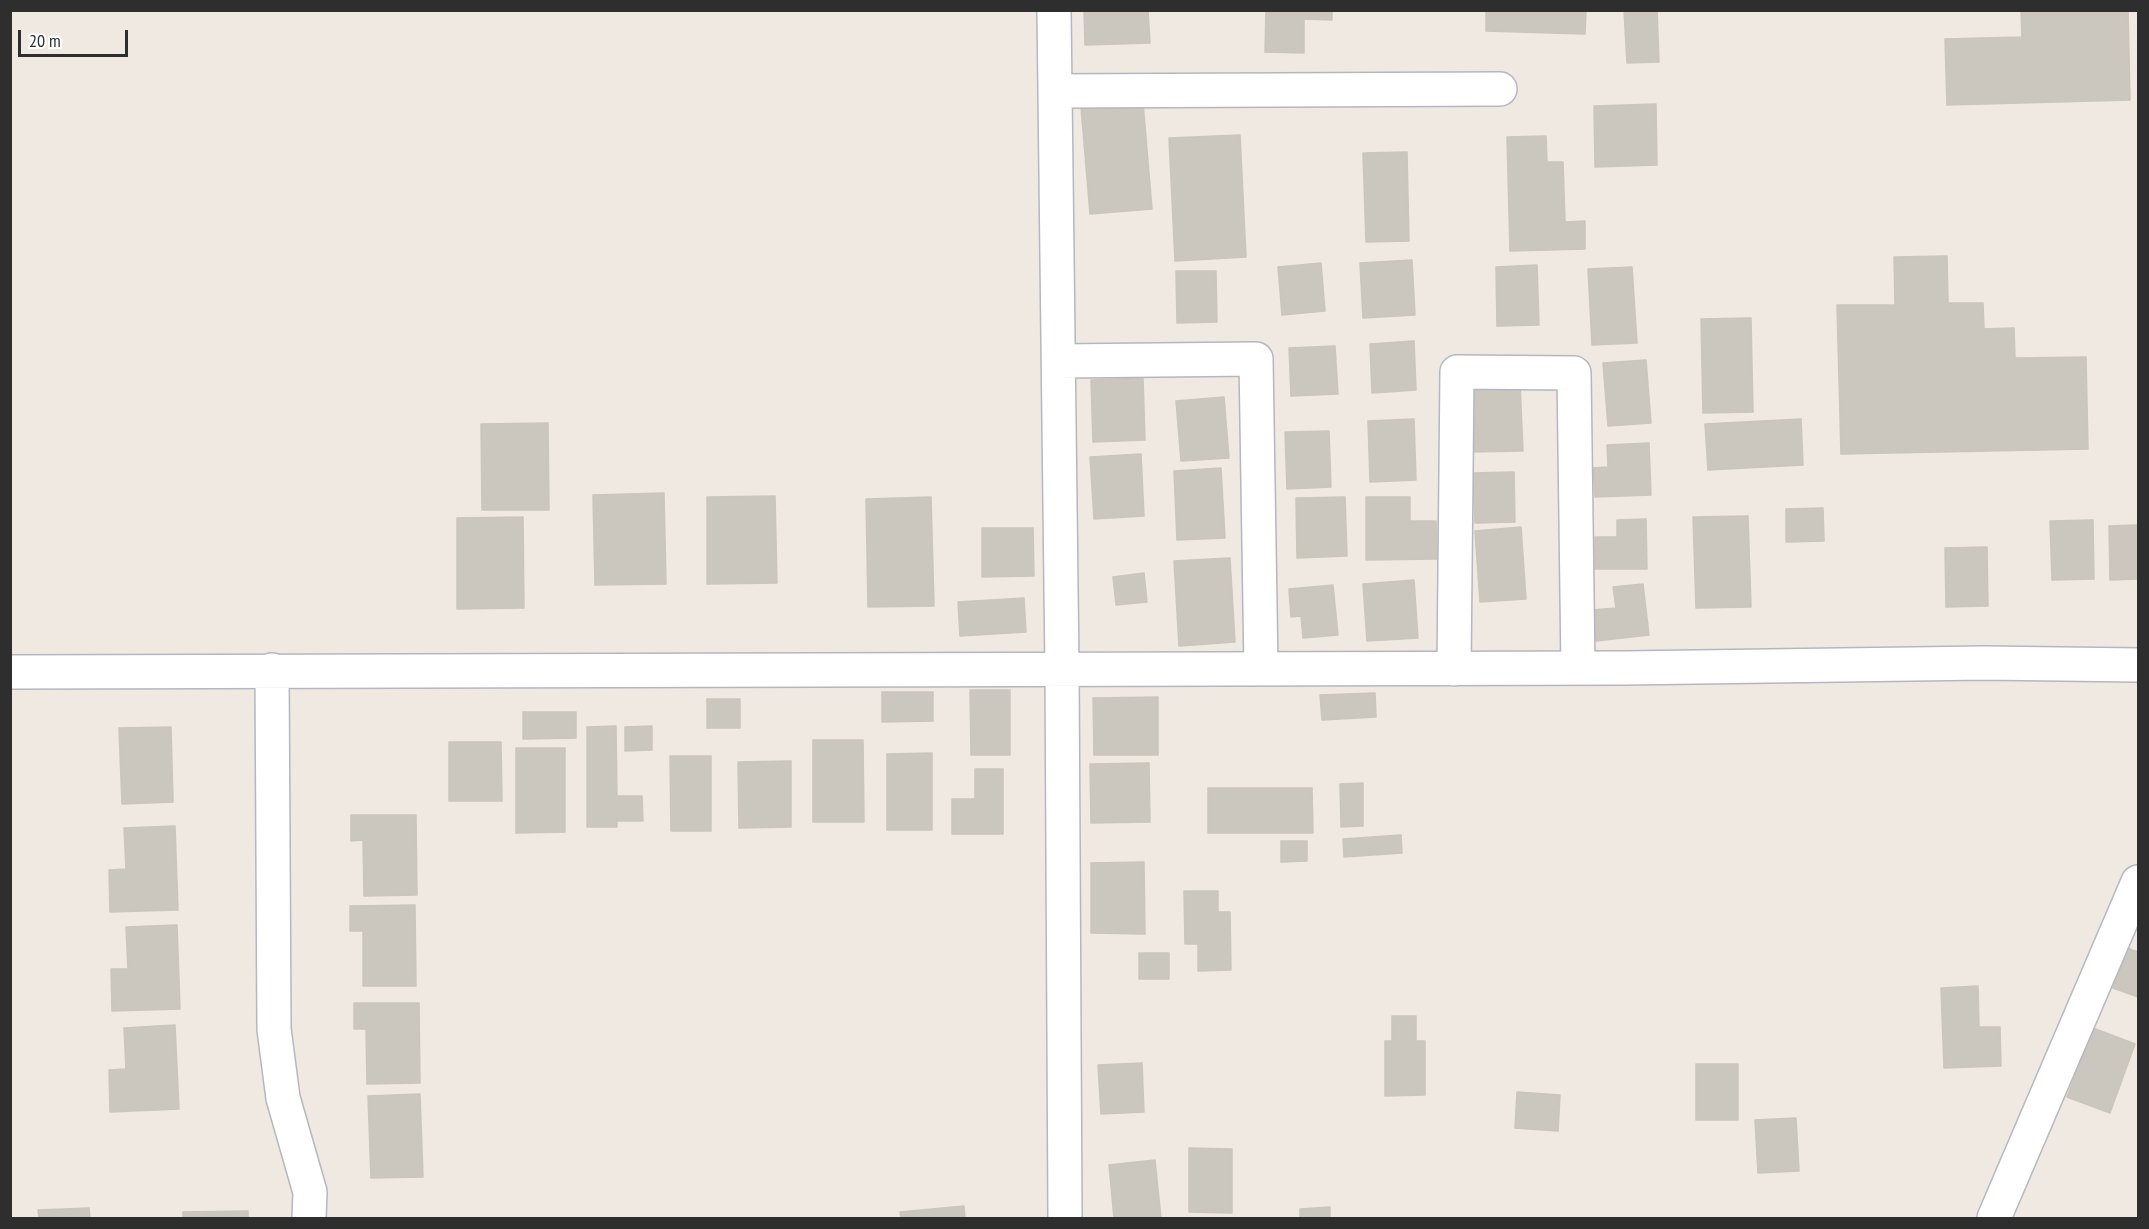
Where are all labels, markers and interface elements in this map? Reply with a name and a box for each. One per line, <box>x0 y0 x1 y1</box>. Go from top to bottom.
scale bar <box>21 18 130 56</box>
text: 20 m <box>29 29 61 52</box>

